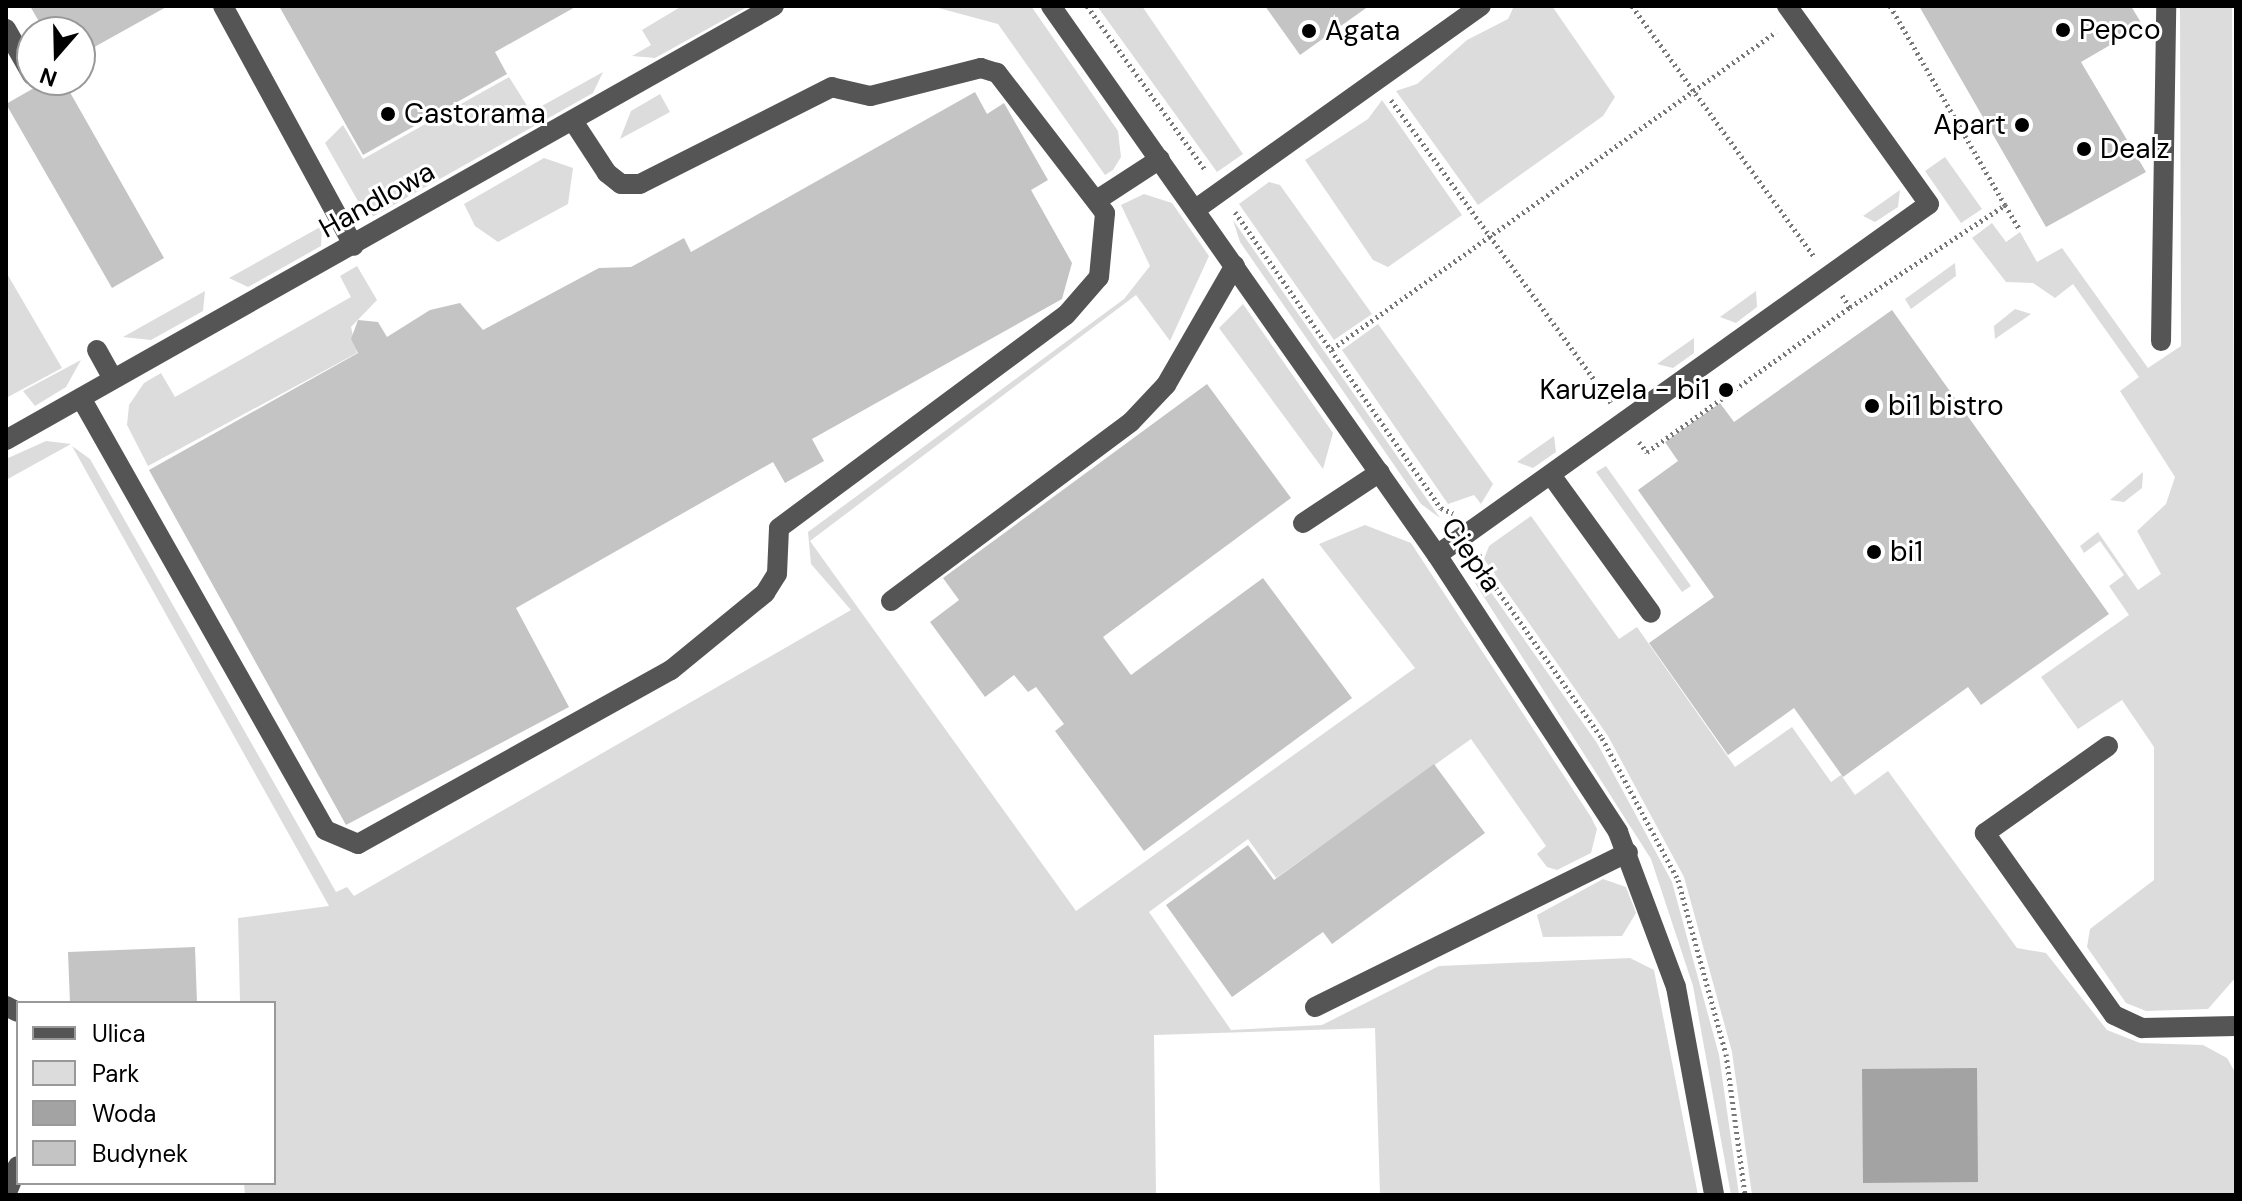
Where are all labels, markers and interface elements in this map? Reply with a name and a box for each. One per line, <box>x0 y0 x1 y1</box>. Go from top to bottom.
place label: Pepco <box>2079 13 2160 47</box>
place label: Agata <box>1325 14 1400 48</box>
north arrow <box>16 16 96 96</box>
marker: Pepco <box>2054 21 2072 39</box>
marker: Agata <box>1300 22 1318 40</box>
text: N <box>36 61 61 94</box>
place label: Castorama <box>404 97 546 131</box>
marker: Castorama <box>379 105 397 123</box>
place label: Apart <box>1933 108 2006 142</box>
marker: Apart <box>2013 116 2031 134</box>
place label: Dealz <box>2100 132 2169 166</box>
marker: Dealz <box>2075 140 2093 158</box>
street label: Handlowa <box>314 155 440 245</box>
place label: Karuzela - bi1 <box>1539 373 1710 407</box>
marker: Karuzela - bi1 <box>1717 381 1735 399</box>
place label: bi1 bistro <box>1888 389 2004 423</box>
marker: bi1 bistro <box>1863 397 1881 415</box>
street label: Ciepła <box>1434 511 1508 599</box>
place label: bi1 <box>1890 535 1923 569</box>
marker: bi1 <box>1865 543 1883 561</box>
legend <box>16 1001 276 1185</box>
text: Ulica <box>92 1018 146 1049</box>
text: Park <box>92 1058 139 1089</box>
text: Woda <box>92 1098 156 1129</box>
text: Budynek <box>92 1138 188 1169</box>

